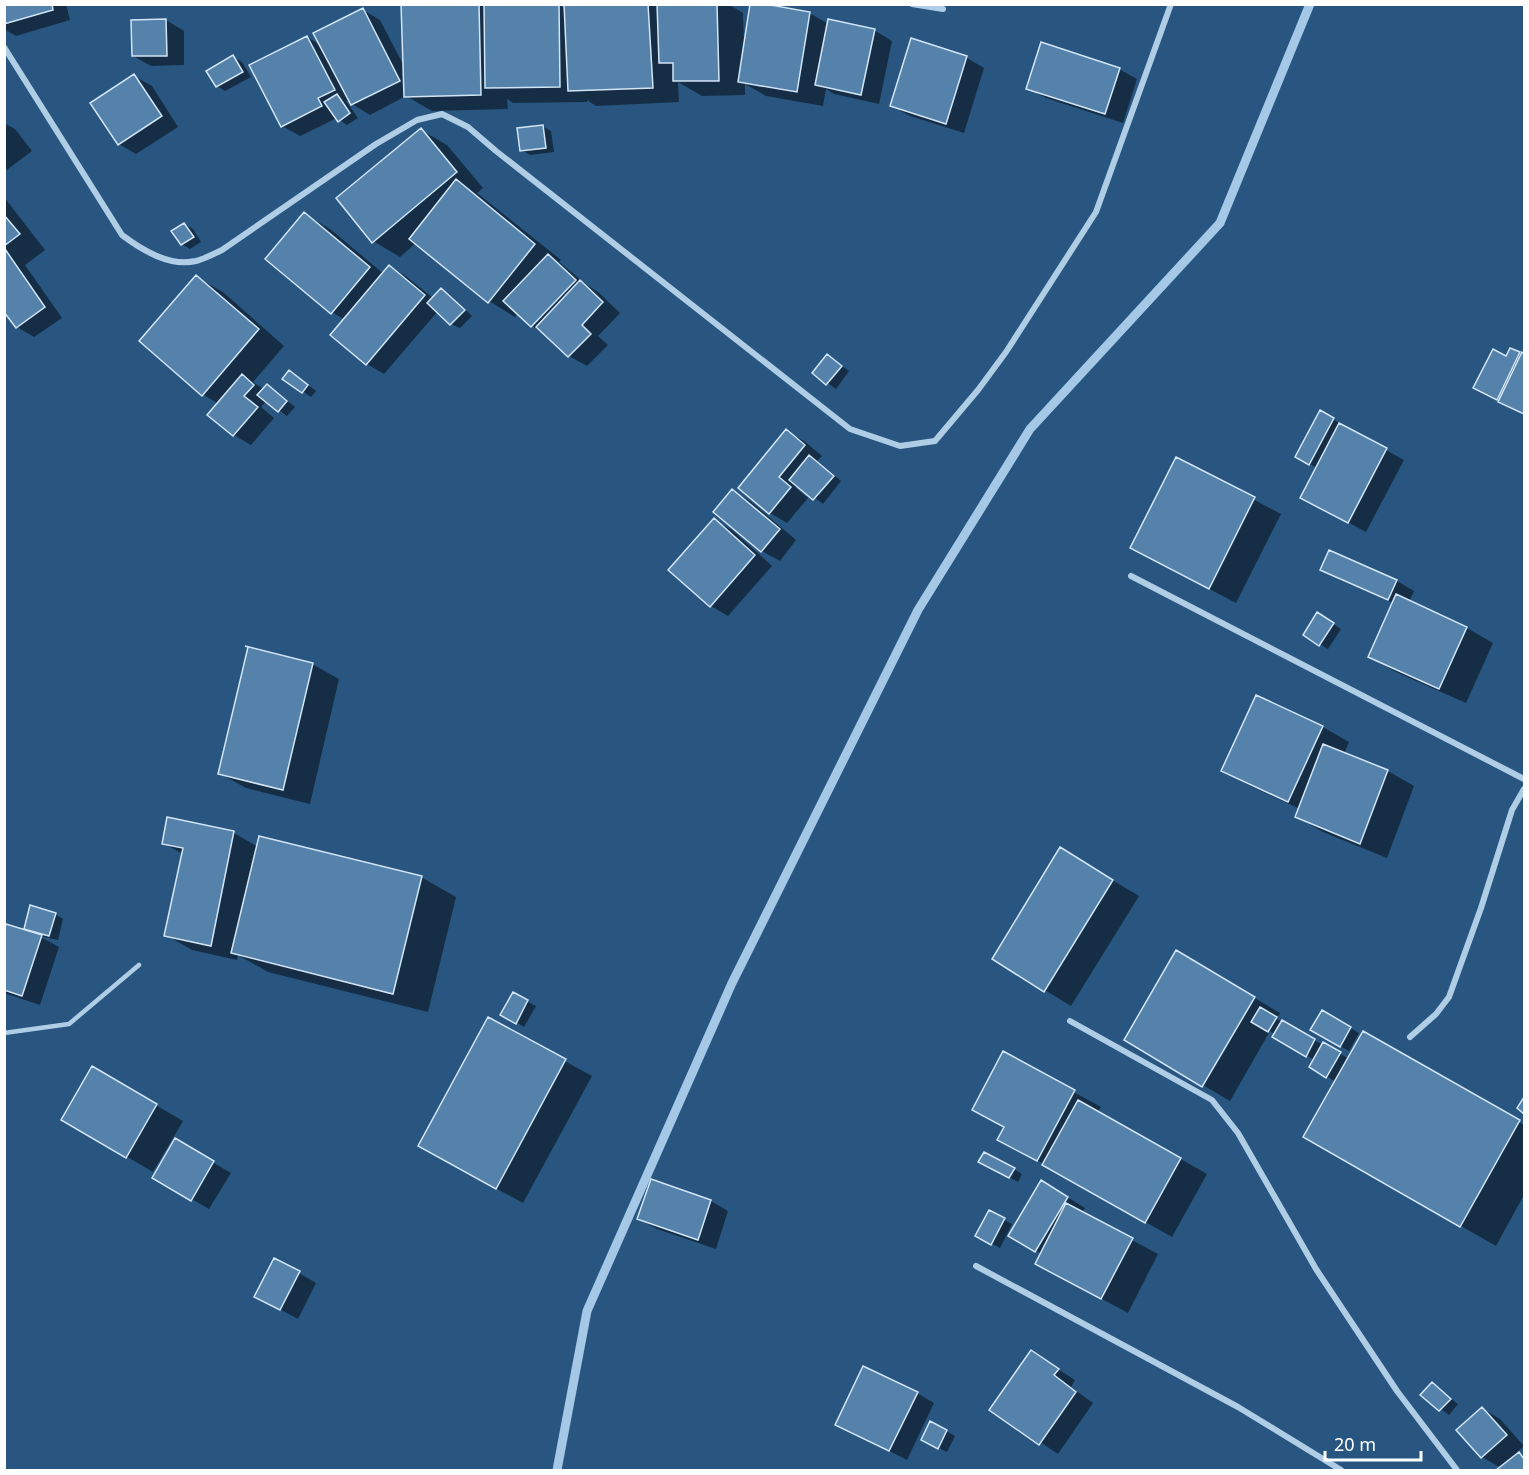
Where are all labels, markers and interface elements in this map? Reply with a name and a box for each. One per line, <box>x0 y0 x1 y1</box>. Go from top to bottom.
scale bar <box>1325 1424 1421 1462</box>
text: 20 m <box>1334 1432 1376 1456</box>

